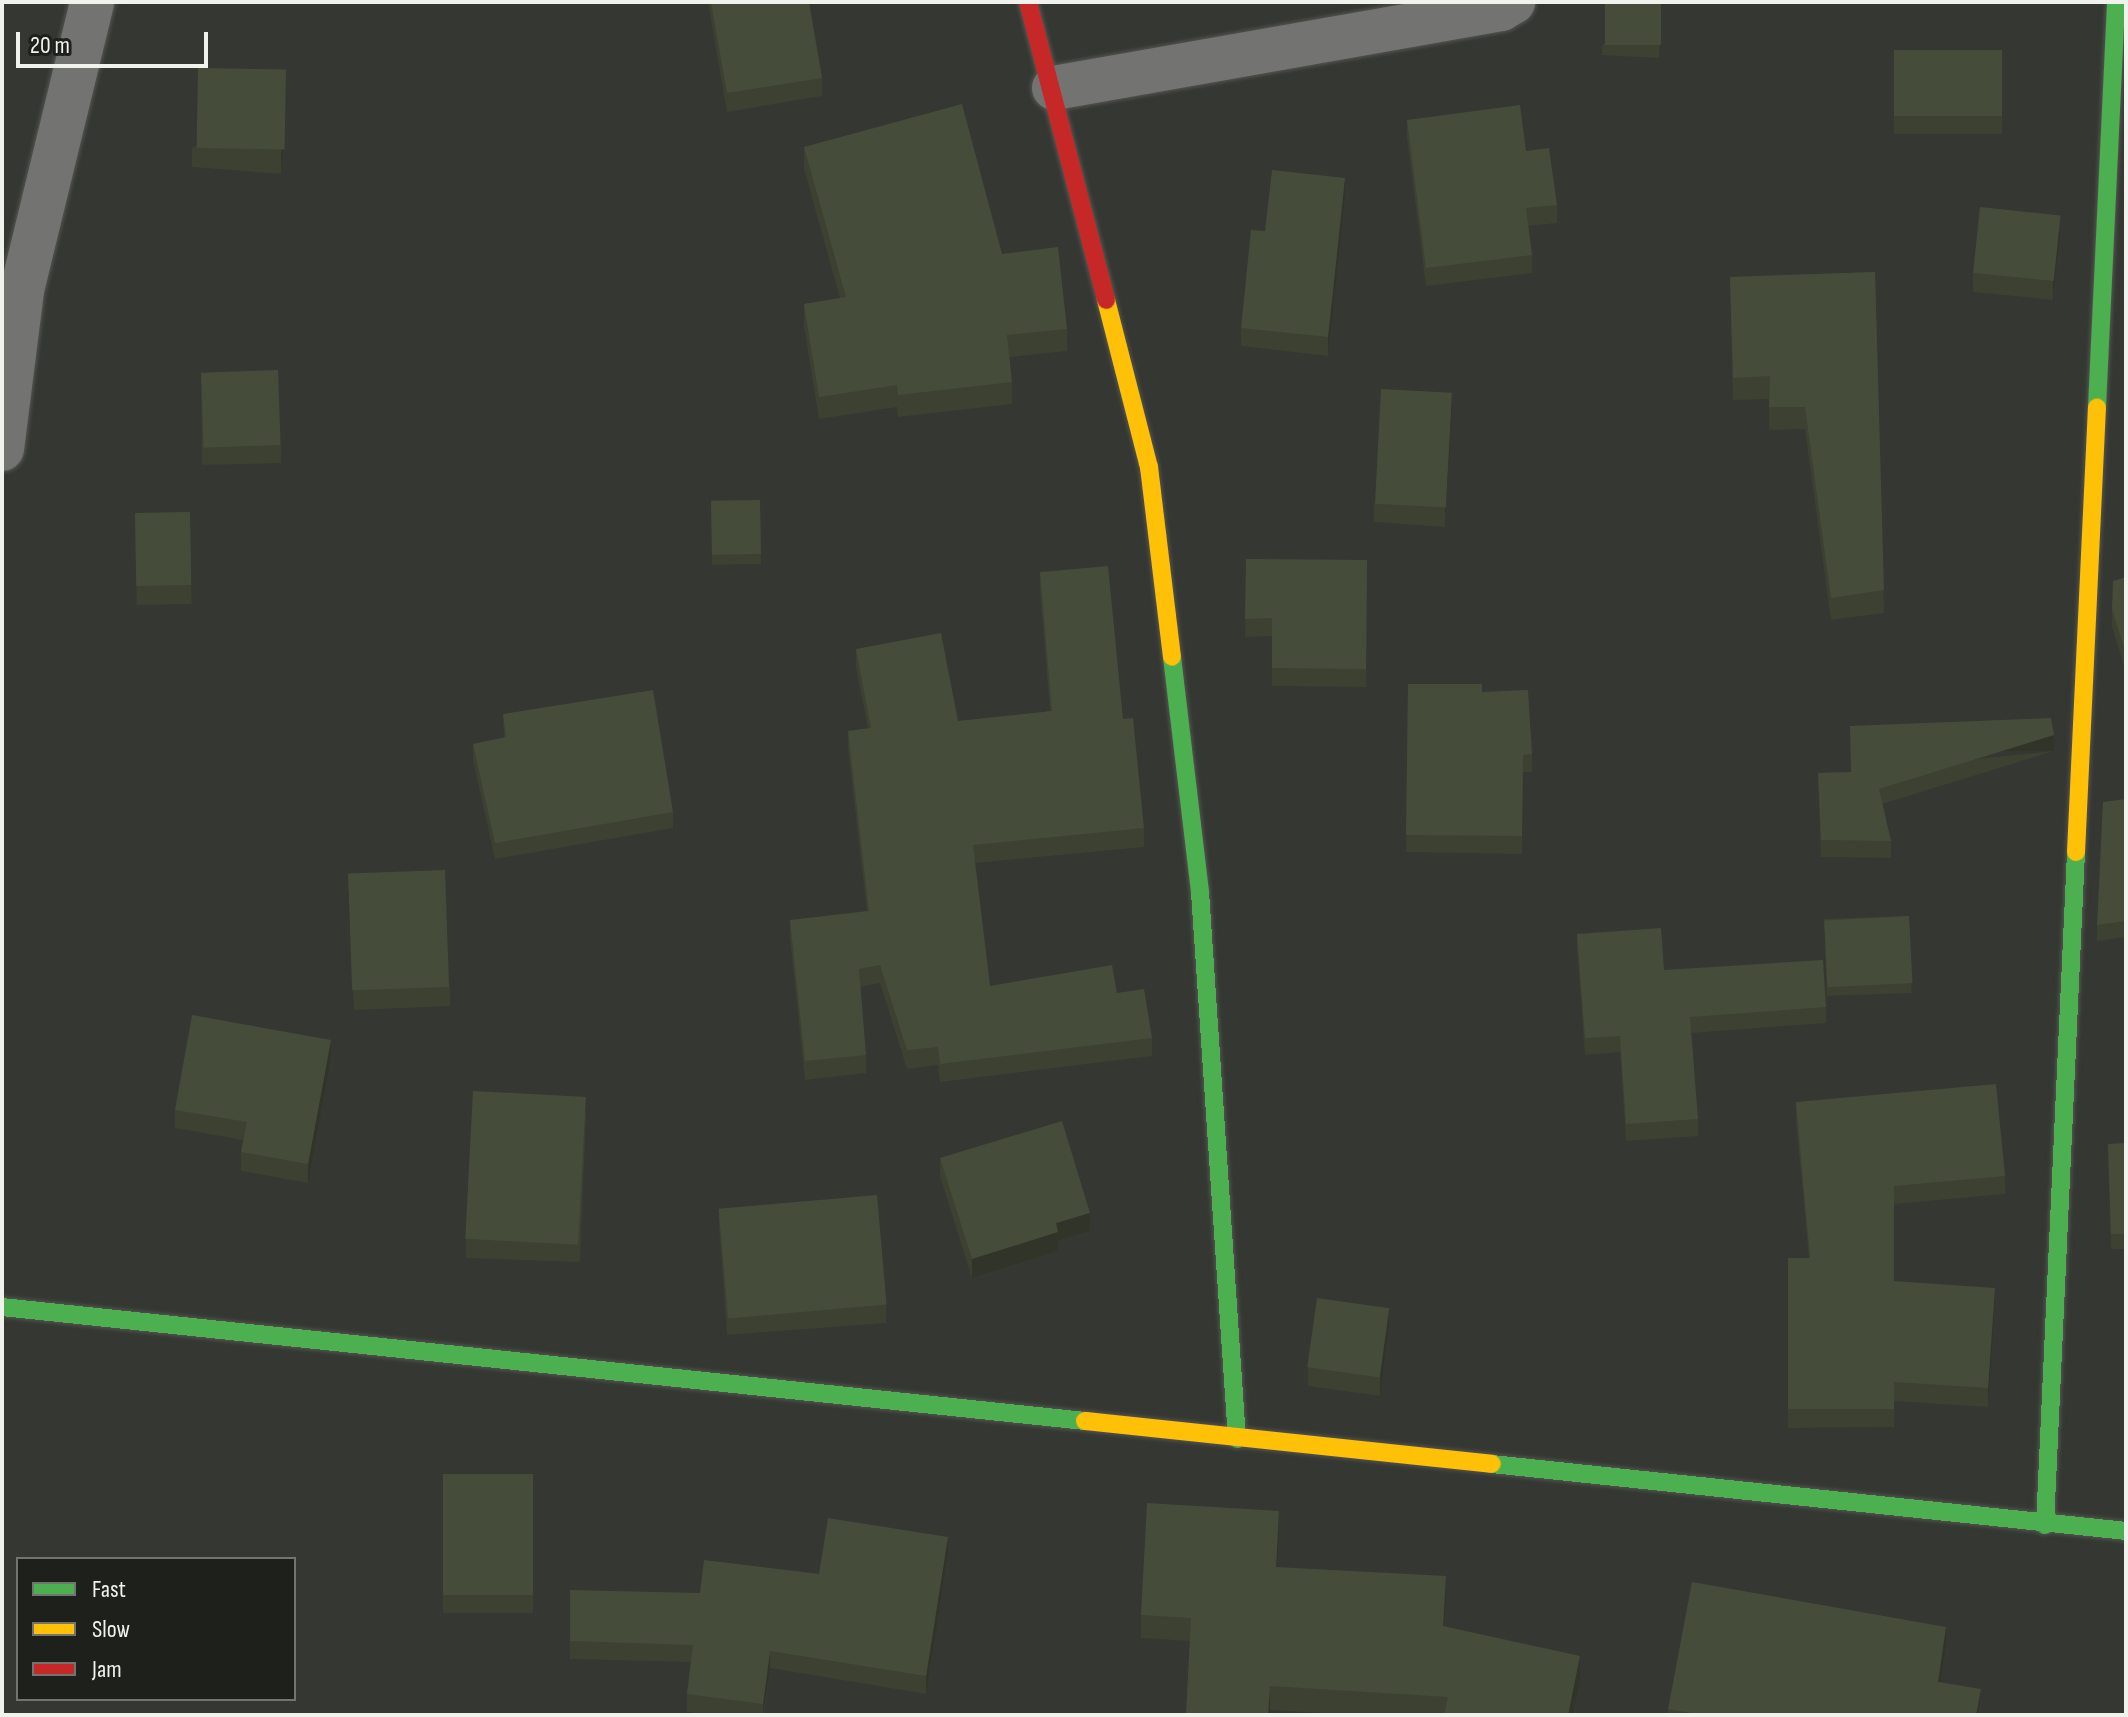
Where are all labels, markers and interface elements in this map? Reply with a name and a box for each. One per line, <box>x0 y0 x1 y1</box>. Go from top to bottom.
scale bar <box>20 16 212 66</box>
text: 20 m <box>30 31 70 60</box>
legend <box>16 1557 296 1701</box>
text: Fast <box>92 1575 126 1604</box>
text: Slow <box>92 1615 130 1644</box>
text: Jam <box>92 1655 122 1684</box>

